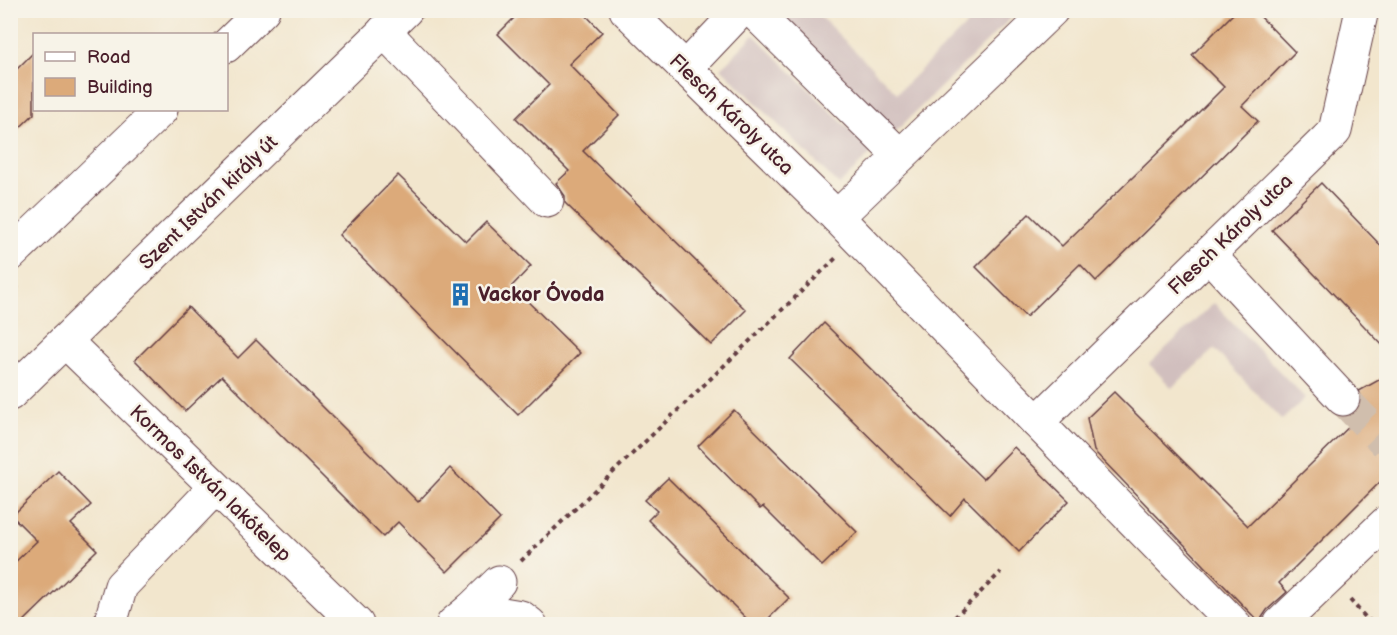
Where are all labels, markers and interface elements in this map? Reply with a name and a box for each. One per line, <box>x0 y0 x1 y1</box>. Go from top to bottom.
legend <box>33 33 228 111</box>
text: Road <box>87 47 131 68</box>
street label: Flesch Károly utca <box>664 49 798 180</box>
text: Building <box>87 77 153 98</box>
street label: Szent István király út <box>135 131 283 275</box>
street label: Flesch Károly utca <box>1164 169 1298 300</box>
place label: Vackor Óvoda <box>478 280 604 307</box>
building icon: Vackor Óvoda <box>447 281 473 307</box>
street label: Kormos István lakótelep <box>124 400 296 567</box>

